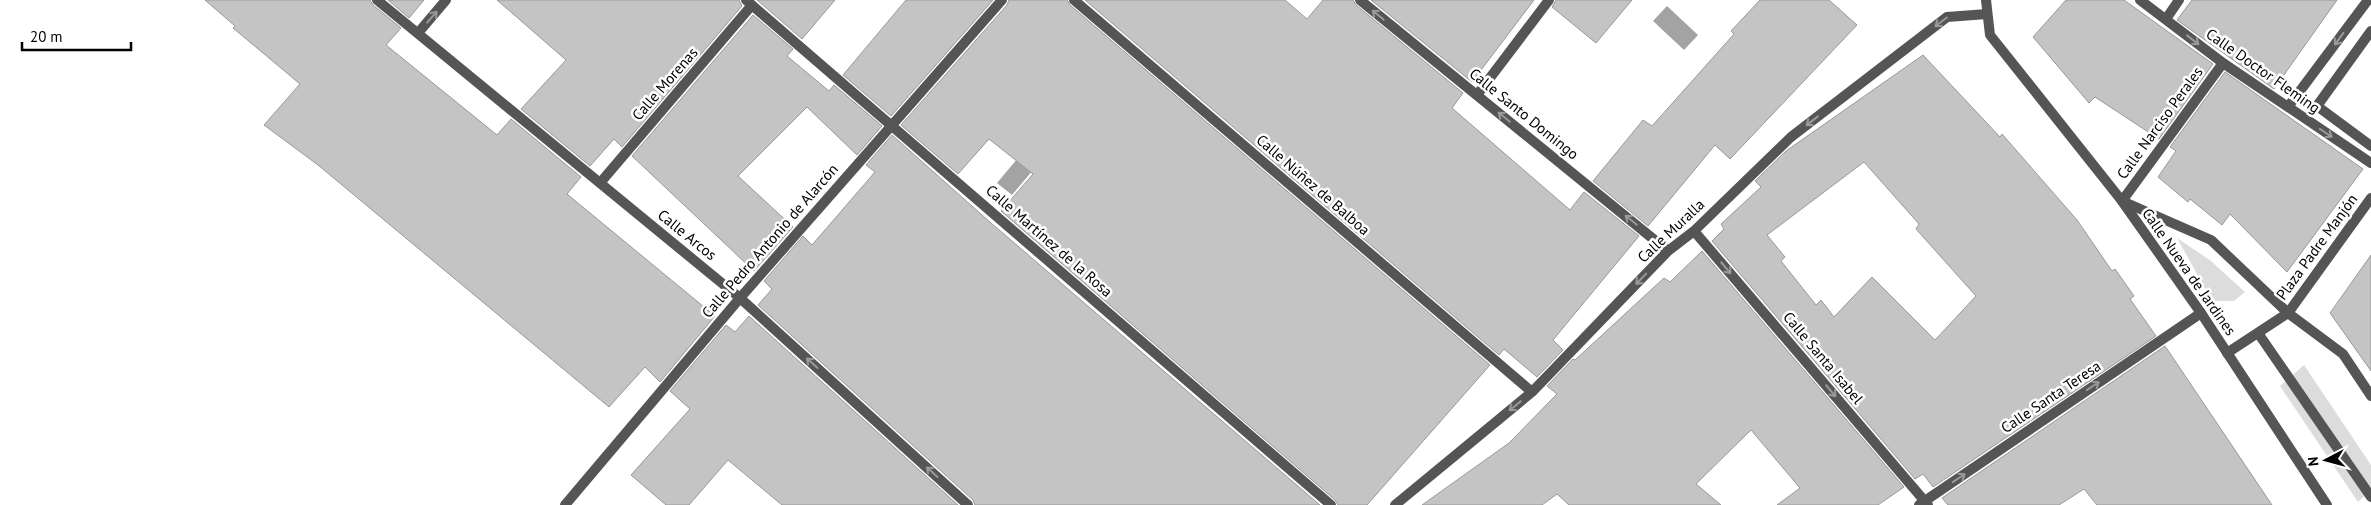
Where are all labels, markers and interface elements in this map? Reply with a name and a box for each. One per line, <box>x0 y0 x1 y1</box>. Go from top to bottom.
one-way arrow <box>1372 9 1385 20</box>
one-way arrow <box>426 10 438 23</box>
one-way arrow <box>1934 17 1948 27</box>
scale bar <box>22 20 131 52</box>
street label: Calle Doctor Fleming <box>2203 24 2324 117</box>
text: 20 m <box>30 27 63 46</box>
one-way arrow <box>2333 32 2344 45</box>
one-way arrow <box>2186 34 2199 45</box>
street label: Calle Morenas <box>628 43 702 124</box>
street label: Calle Narciso Perales <box>2112 63 2207 183</box>
street label: Calle Santo Domingo <box>1466 64 1583 163</box>
one-way arrow <box>1498 112 1511 123</box>
one-way arrow <box>1806 116 1819 127</box>
one-way arrow <box>2319 128 2333 138</box>
street label: Calle Núñez de Balboa <box>1253 130 1374 239</box>
street label: Calle Pedro Antonio de Alarcón <box>697 160 842 322</box>
street label: Calle Martínez de la Rosa <box>982 180 1117 301</box>
street label: Plaza Padre Manjón <box>2272 190 2361 303</box>
street label: Calle Muralla <box>1633 195 1708 267</box>
street label: Calle Nueva de Jardines <box>2138 204 2241 339</box>
street label: Calle Arcos <box>654 205 721 264</box>
one-way arrow <box>1624 215 1637 226</box>
one-way arrow <box>1720 261 1731 274</box>
one-way arrow <box>1635 272 1647 285</box>
street label: Calle Santa Isabel <box>1779 308 1868 408</box>
street label: Calle Santa Teresa <box>1997 356 2104 437</box>
one-way arrow <box>805 357 818 369</box>
one-way arrow <box>2086 381 2100 391</box>
one-way arrow <box>1826 385 1837 398</box>
one-way arrow <box>1508 401 1521 412</box>
north arrow <box>2301 435 2351 485</box>
text: N <box>2304 456 2323 467</box>
one-way arrow <box>925 466 938 478</box>
one-way arrow <box>1952 472 1966 483</box>

